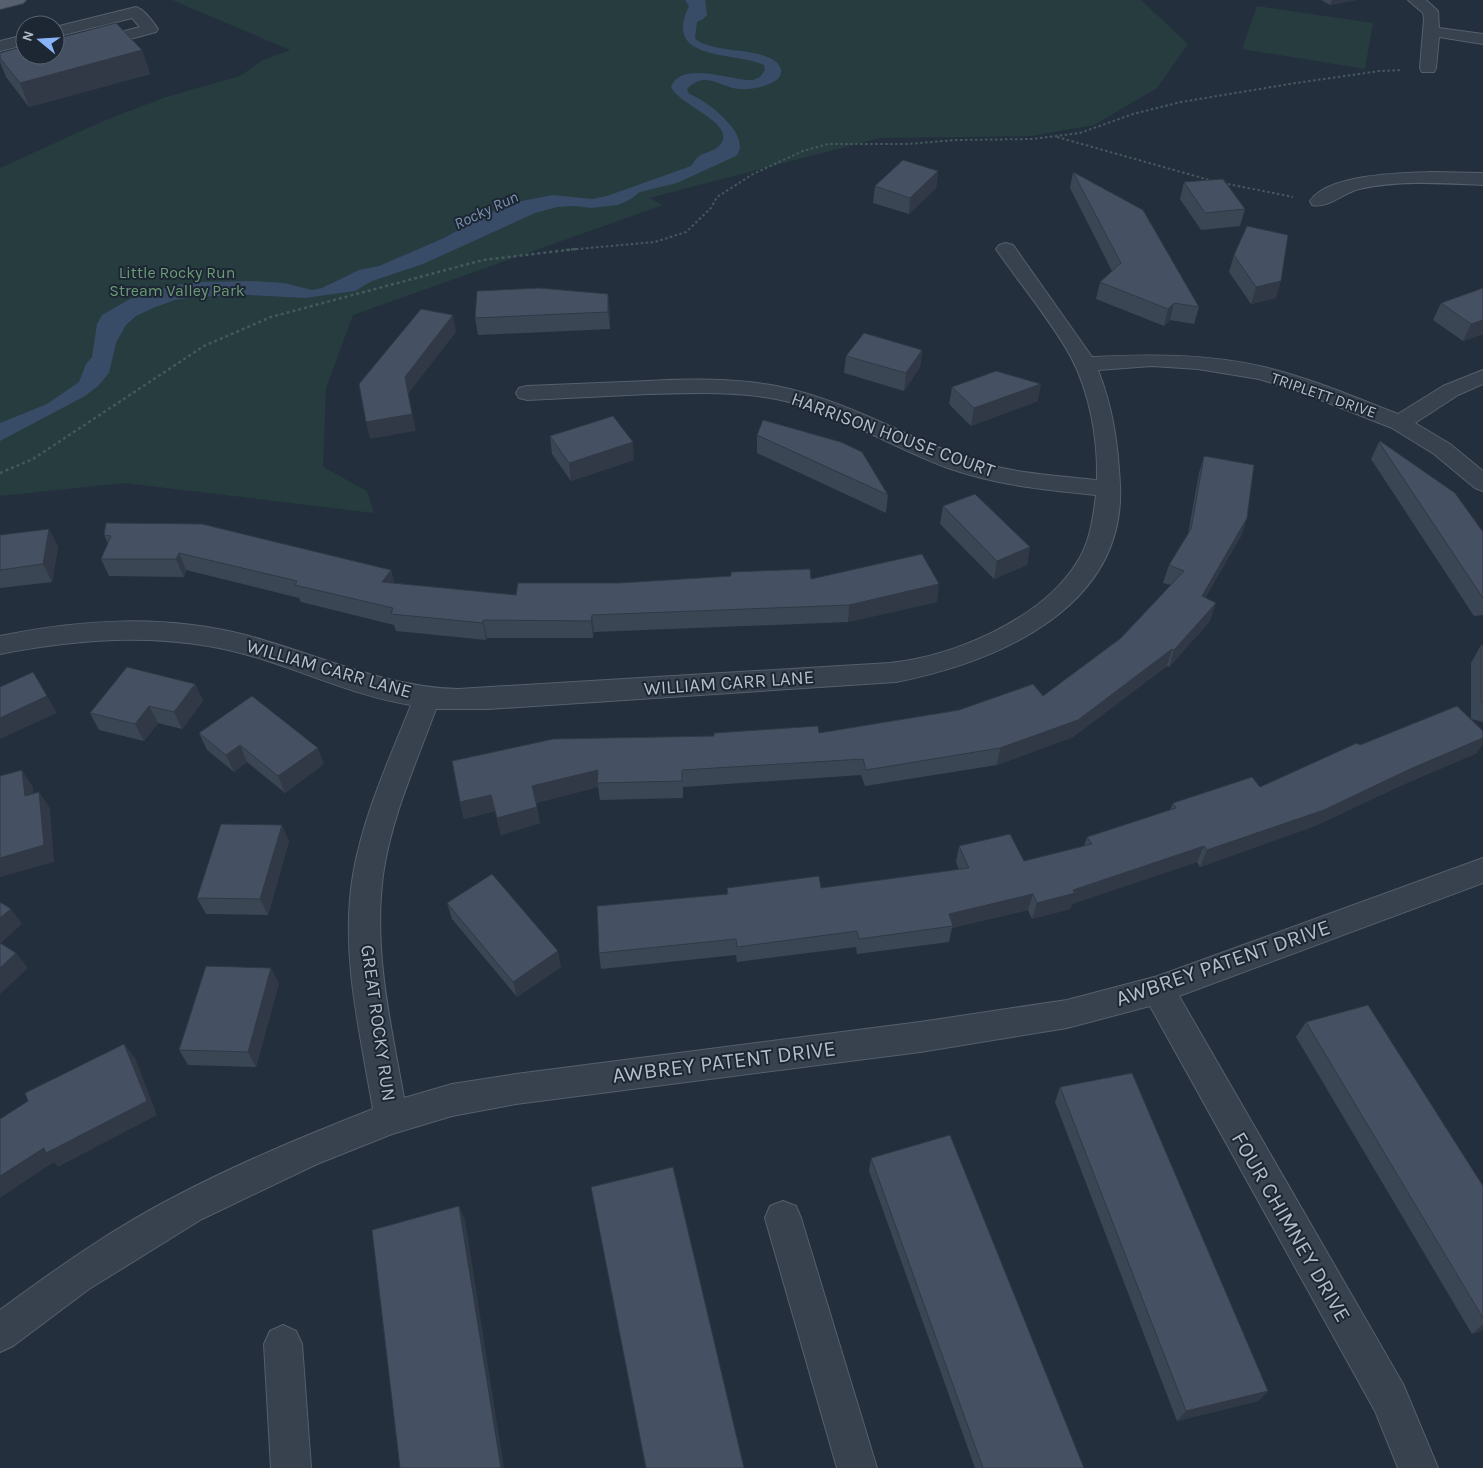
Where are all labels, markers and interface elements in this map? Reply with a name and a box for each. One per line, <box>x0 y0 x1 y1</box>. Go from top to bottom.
north arrow <box>15 15 65 65</box>
text: N <box>18 29 38 44</box>
water label: Rocky Run <box>451 187 521 233</box>
park label: Little Rocky Run Stream Valley Park <box>109 263 245 300</box>
street label: TRIPLETT DRIVE <box>1269 368 1379 422</box>
street label: HARRISON HOUSE COURT <box>788 388 998 482</box>
street label: WILLIAM CARR LANE <box>244 635 414 703</box>
street label: WILLIAM CARR LANE <box>643 666 815 700</box>
street label: AWBREY PATENT DRIVE <box>1112 914 1334 1012</box>
street label: GREAT ROCKY RUN <box>356 943 400 1103</box>
street label: AWBREY PATENT DRIVE <box>611 1035 837 1089</box>
street label: FOUR CHIMNEY DRIVE <box>1226 1127 1356 1327</box>

